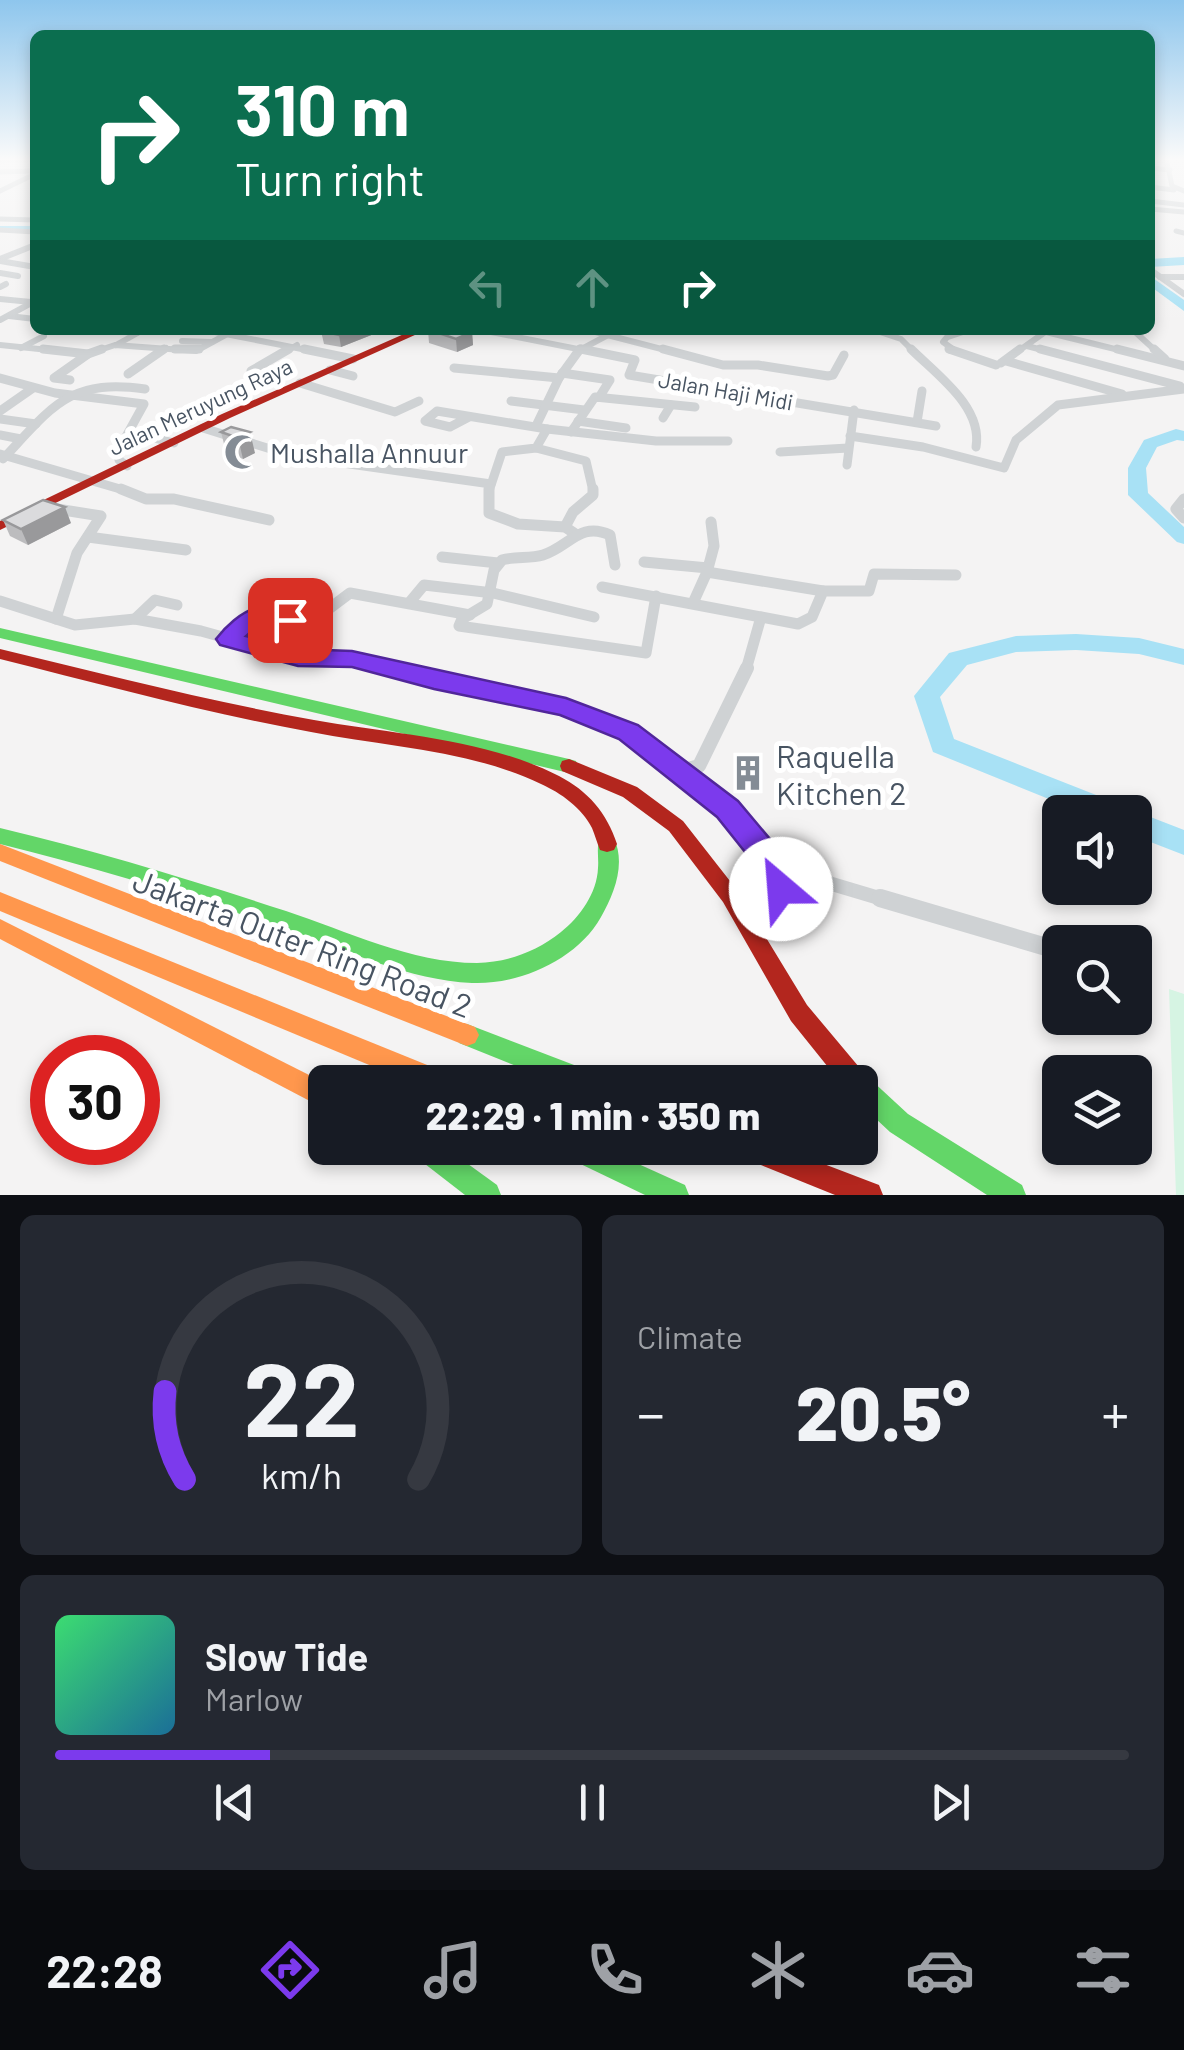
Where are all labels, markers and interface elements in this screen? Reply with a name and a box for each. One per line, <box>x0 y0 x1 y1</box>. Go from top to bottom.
text: 310 m <box>235 66 410 150</box>
icon: right <box>70 70 200 200</box>
text: Turn right <box>235 151 425 205</box>
icon: left <box>460 260 515 315</box>
icon: ahead <box>565 260 620 315</box>
icon: right <box>670 260 725 315</box>
street label: Jalan Meruyung Raya <box>104 352 296 460</box>
street label: Jalan Haji Midi <box>657 365 795 415</box>
mosque icon: Mushalla Annuur <box>223 433 261 471</box>
place label: Mushalla Annuur <box>270 435 468 469</box>
pin <box>248 578 333 663</box>
icon: arrive <box>263 593 318 648</box>
place label: Raquella Kitchen 2 <box>776 736 906 811</box>
building icon: Raquella Kitchen 2 <box>729 754 767 792</box>
map controls <box>1042 795 1152 1165</box>
button: sound <box>1042 795 1152 905</box>
position arrow <box>729 837 833 941</box>
street label: Jakarta Outer Ring Road 2 <box>128 860 478 1024</box>
button: search <box>1042 925 1152 1035</box>
speed limit sign: 30 <box>30 1035 160 1165</box>
button: layers <box>1042 1055 1152 1165</box>
text: 22:29 · 1 min · 350 m <box>426 1092 760 1138</box>
text: Climate <box>637 1317 743 1355</box>
text: 22 <box>243 1333 359 1458</box>
text: 20.5° <box>796 1366 970 1456</box>
text: − <box>637 1379 665 1445</box>
text: + <box>1101 1379 1129 1445</box>
text: km/h <box>261 1453 341 1496</box>
text: Slow Tide <box>205 1633 368 1679</box>
text: Marlow <box>205 1679 303 1717</box>
icon: previous <box>207 1775 262 1830</box>
icon: pause <box>565 1775 620 1830</box>
icon: next <box>923 1775 978 1830</box>
icon: directions <box>255 1935 325 2005</box>
icon: music <box>418 1935 488 2005</box>
icon: phone <box>580 1935 650 2005</box>
icon: climate <box>743 1935 813 2005</box>
icon: car <box>905 1935 975 2005</box>
icon: filters <box>1068 1935 1138 2005</box>
text: 22:28 <box>46 1943 163 1997</box>

